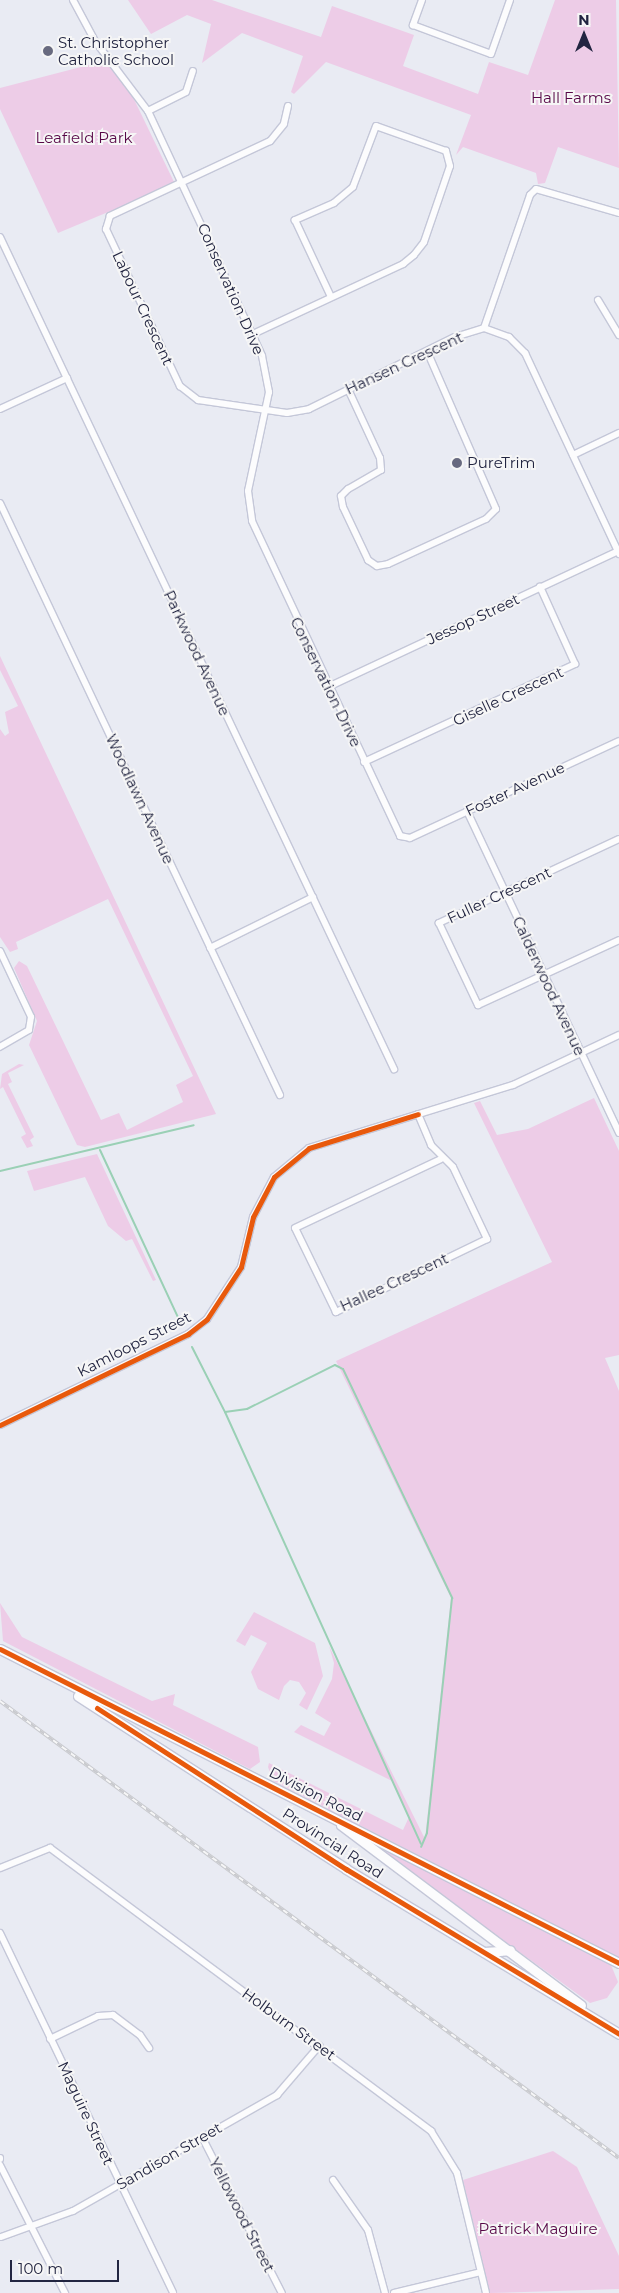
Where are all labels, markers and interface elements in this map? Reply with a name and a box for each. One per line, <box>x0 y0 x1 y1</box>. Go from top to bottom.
north arrow <box>559 10 609 60</box>
text: N <box>578 11 590 29</box>
place label: St. Christopher Catholic School <box>58 33 174 68</box>
marker: St. Christopher Catholic School <box>42 45 54 57</box>
park label: Hall Farms <box>531 89 611 107</box>
park label: Leafield Park <box>36 129 132 147</box>
street label: Conservation Drive <box>194 220 268 358</box>
street label: Labour Crescent <box>109 248 177 368</box>
street label: Hansen Crescent <box>342 328 466 398</box>
place label: PureTrim <box>467 454 536 472</box>
marker: PureTrim <box>451 457 463 469</box>
street label: Parkwood Avenue <box>160 587 234 719</box>
street label: Jessop Street <box>424 590 522 648</box>
street label: Conservation Drive <box>287 614 365 750</box>
street label: Giselle Crescent <box>450 663 566 729</box>
street label: Woodlawn Avenue <box>102 731 178 867</box>
street label: Foster Avenue <box>463 758 567 820</box>
street label: Fuller Crescent <box>444 863 554 927</box>
street label: Calderwood Avenue <box>509 914 589 1058</box>
street label: Hallee Crescent <box>337 1249 451 1315</box>
street label: Kamloops Street <box>74 1308 194 1380</box>
street label: Division Road <box>266 1763 366 1825</box>
street label: Provincial Road <box>279 1804 387 1882</box>
street label: Holburn Street <box>239 1984 339 2064</box>
street label: Maguire Street <box>54 2059 118 2167</box>
street label: Sandison Street <box>113 2119 225 2193</box>
street label: Yellowood Street <box>205 2155 279 2275</box>
park label: Patrick Maguire <box>478 2220 598 2238</box>
scale bar <box>12 2250 121 2282</box>
text: 100 m <box>18 2259 63 2278</box>

